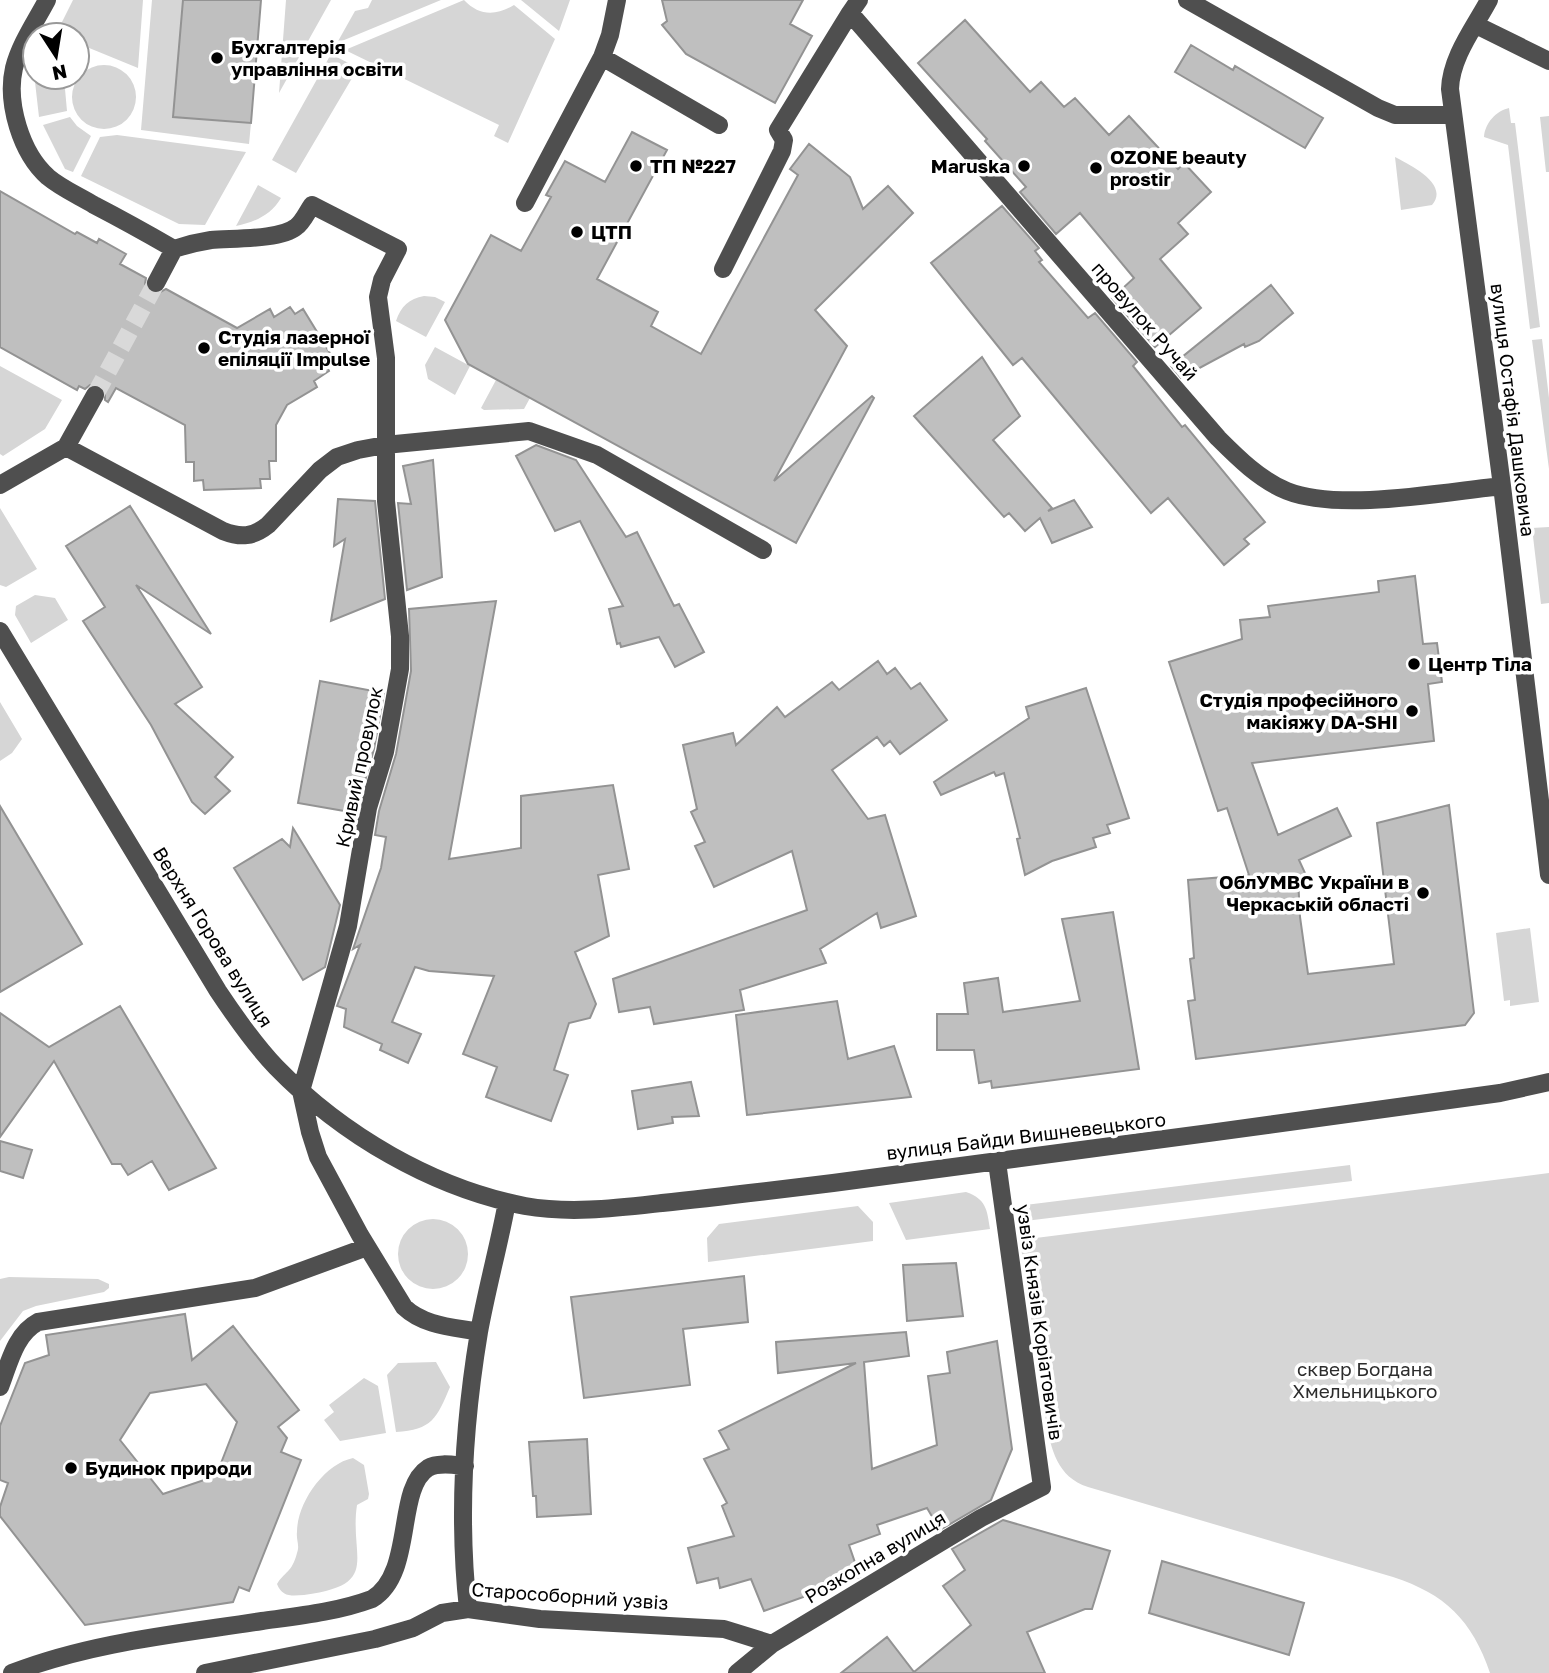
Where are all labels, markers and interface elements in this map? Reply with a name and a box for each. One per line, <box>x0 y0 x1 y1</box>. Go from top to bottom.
north arrow <box>21 21 91 91</box>
place label: Бухгалтерія управління освіти <box>231 35 403 80</box>
marker: Бухгалтерія управління освіти <box>209 50 225 66</box>
text: N <box>50 60 69 86</box>
place label: OZONE beauty prostir <box>1110 145 1247 190</box>
place label: ТП №227 <box>650 154 736 177</box>
place label: Maruska <box>931 154 1010 177</box>
marker: ТП №227 <box>628 158 644 174</box>
marker: Maruska <box>1016 158 1032 174</box>
marker: OZONE beauty prostir <box>1088 160 1104 176</box>
place label: ЦТП <box>591 220 632 243</box>
marker: ЦТП <box>569 224 585 240</box>
street label: провулок Ручай <box>1088 257 1203 385</box>
street label: вулиця Остафія Дашковича <box>1487 282 1540 538</box>
place label: Студія лазерної епіляції Impulse <box>218 325 371 370</box>
marker: Студія лазерної епіляції Impulse <box>196 340 212 356</box>
place label: Центр Тіла <box>1428 652 1532 675</box>
marker: Центр Тіла <box>1406 656 1422 672</box>
street label: Кривий провулок <box>330 684 387 849</box>
place label: Студія професійного макіяжу DA-SHI <box>1199 688 1398 733</box>
marker: Студія професійного макіяжу DA-SHI <box>1404 703 1420 719</box>
street label: Верхня Горова вулиця <box>149 842 278 1031</box>
place label: ОблУМВС України в Черкаській області <box>1219 870 1409 915</box>
marker: ОблУМВС України в Черкаській області <box>1415 885 1431 901</box>
street label: вулиця Байди Вишневецького <box>885 1107 1167 1164</box>
street label: узвіз Князів Коріатовичів <box>1013 1203 1068 1441</box>
park label: сквер Богдана Хмельницького <box>1293 1357 1437 1402</box>
place label: Будинок природи <box>85 1456 252 1479</box>
marker: Будинок природи <box>63 1460 79 1476</box>
street label: Розкопна вулиця <box>800 1505 949 1608</box>
street label: Старособорний узвіз <box>471 1577 669 1614</box>

